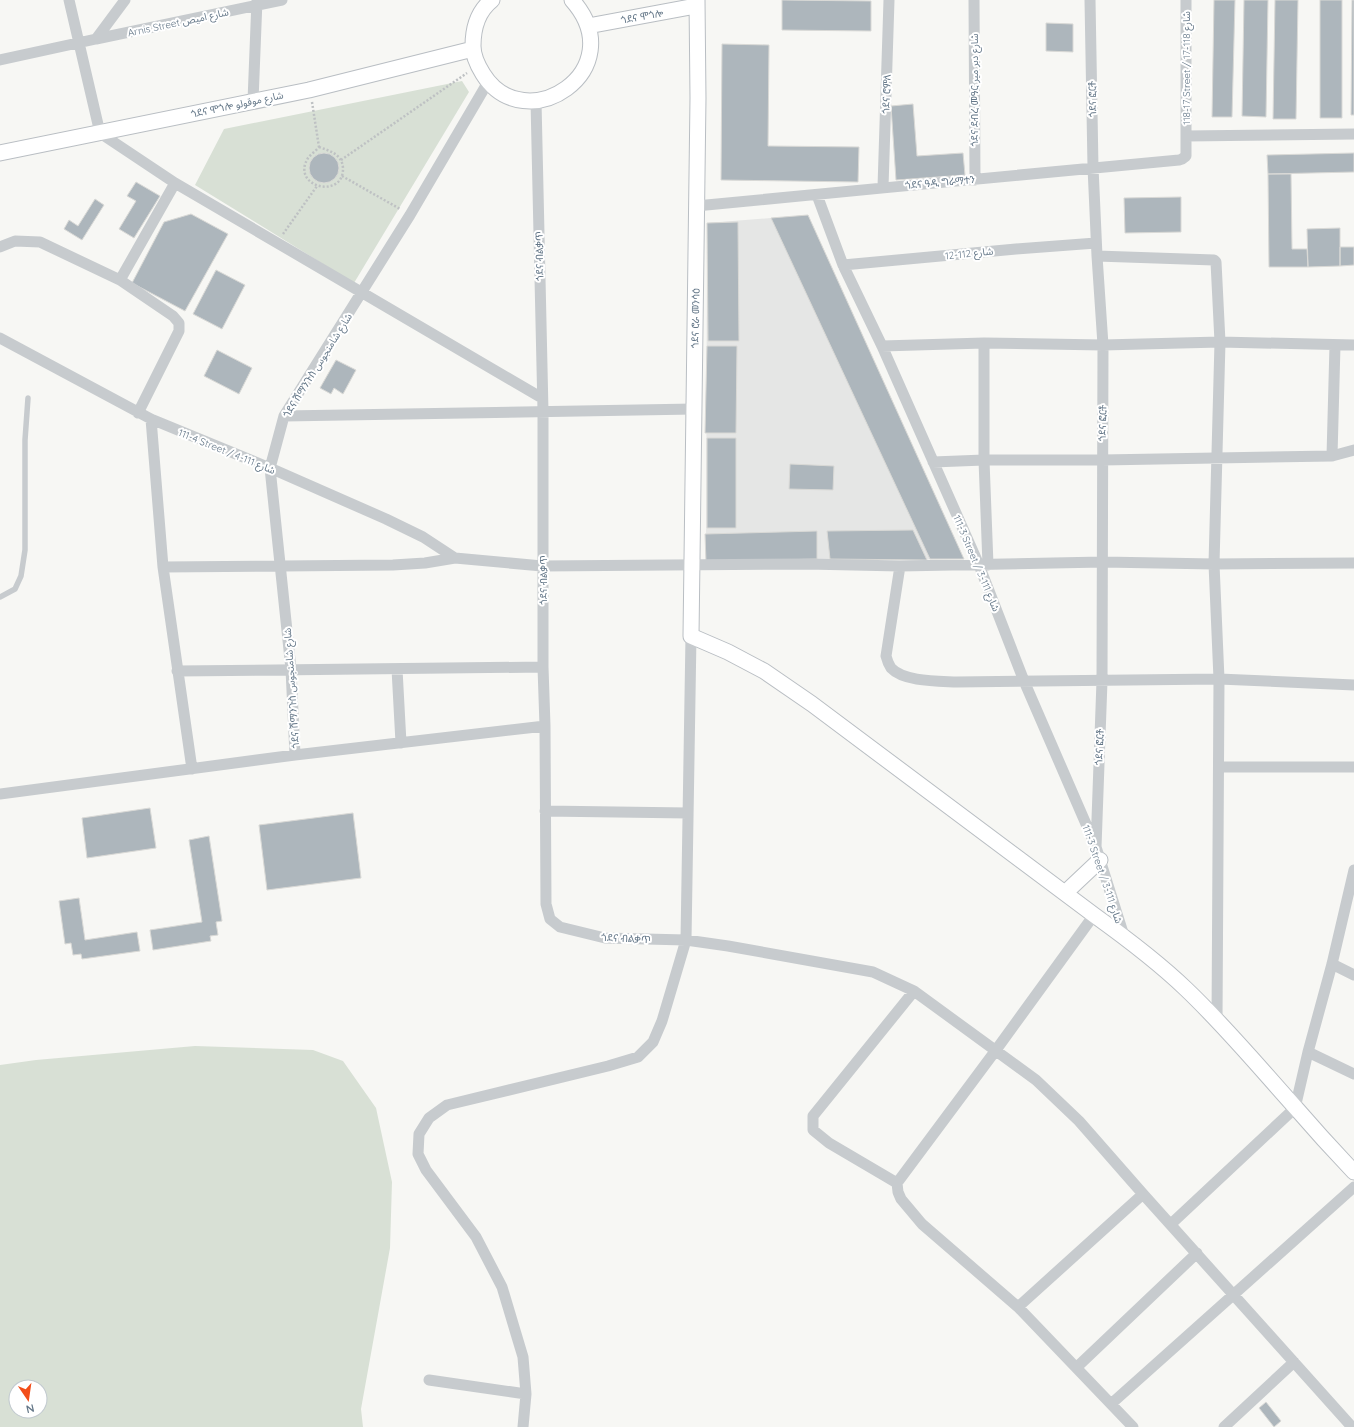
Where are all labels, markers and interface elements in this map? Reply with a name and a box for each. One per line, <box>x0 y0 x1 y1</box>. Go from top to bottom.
street label: Arnis Street شارع اميص <box>126 5 230 41</box>
street label: ጎደና ሞጎሎ <box>620 6 665 27</box>
street label: 118-17 Street / شارع 118-17 <box>1180 11 1194 125</box>
street label: ጎደና ደብረ መዓር شارع دبر مير <box>968 33 982 147</box>
street label: ጎደና ሮምለ <box>879 74 894 114</box>
street label: ጎደና ፎርቶ <box>1086 81 1099 117</box>
street label: ጎደና ሞጎሎ شارع موقولو <box>190 88 285 122</box>
street label: ጎደና ዓዲ ግራማተን <box>905 173 975 192</box>
street label: ጎደና ብልቃጥ <box>533 231 546 281</box>
street label: شارع 112-12 <box>944 244 994 263</box>
street label: ጎደና ሮራ መንሳዕ <box>688 288 703 348</box>
street label: ጎደና ሽማንጉስ شارع شامنجوس <box>280 311 356 420</box>
street label: ጎደና ፎርቶ <box>1096 405 1109 441</box>
street label: 111-4 Street / شارع 111-4 <box>176 426 277 478</box>
street label: 111-3 Street / شارع 111-3 <box>949 513 1003 614</box>
street label: ጎደና ብልቃጥ <box>537 555 550 605</box>
street label: ጎደና ሽማንጉስ شارع شامنجوس <box>281 627 303 749</box>
street label: ጎደና ፎርቶ <box>1092 729 1107 765</box>
street label: 111-3 Street / شارع 111-3 <box>1079 823 1126 926</box>
street label: ጎደና ብልቃጥ <box>601 931 651 946</box>
north arrow <box>8 1379 48 1419</box>
text: N <box>25 1401 36 1416</box>

